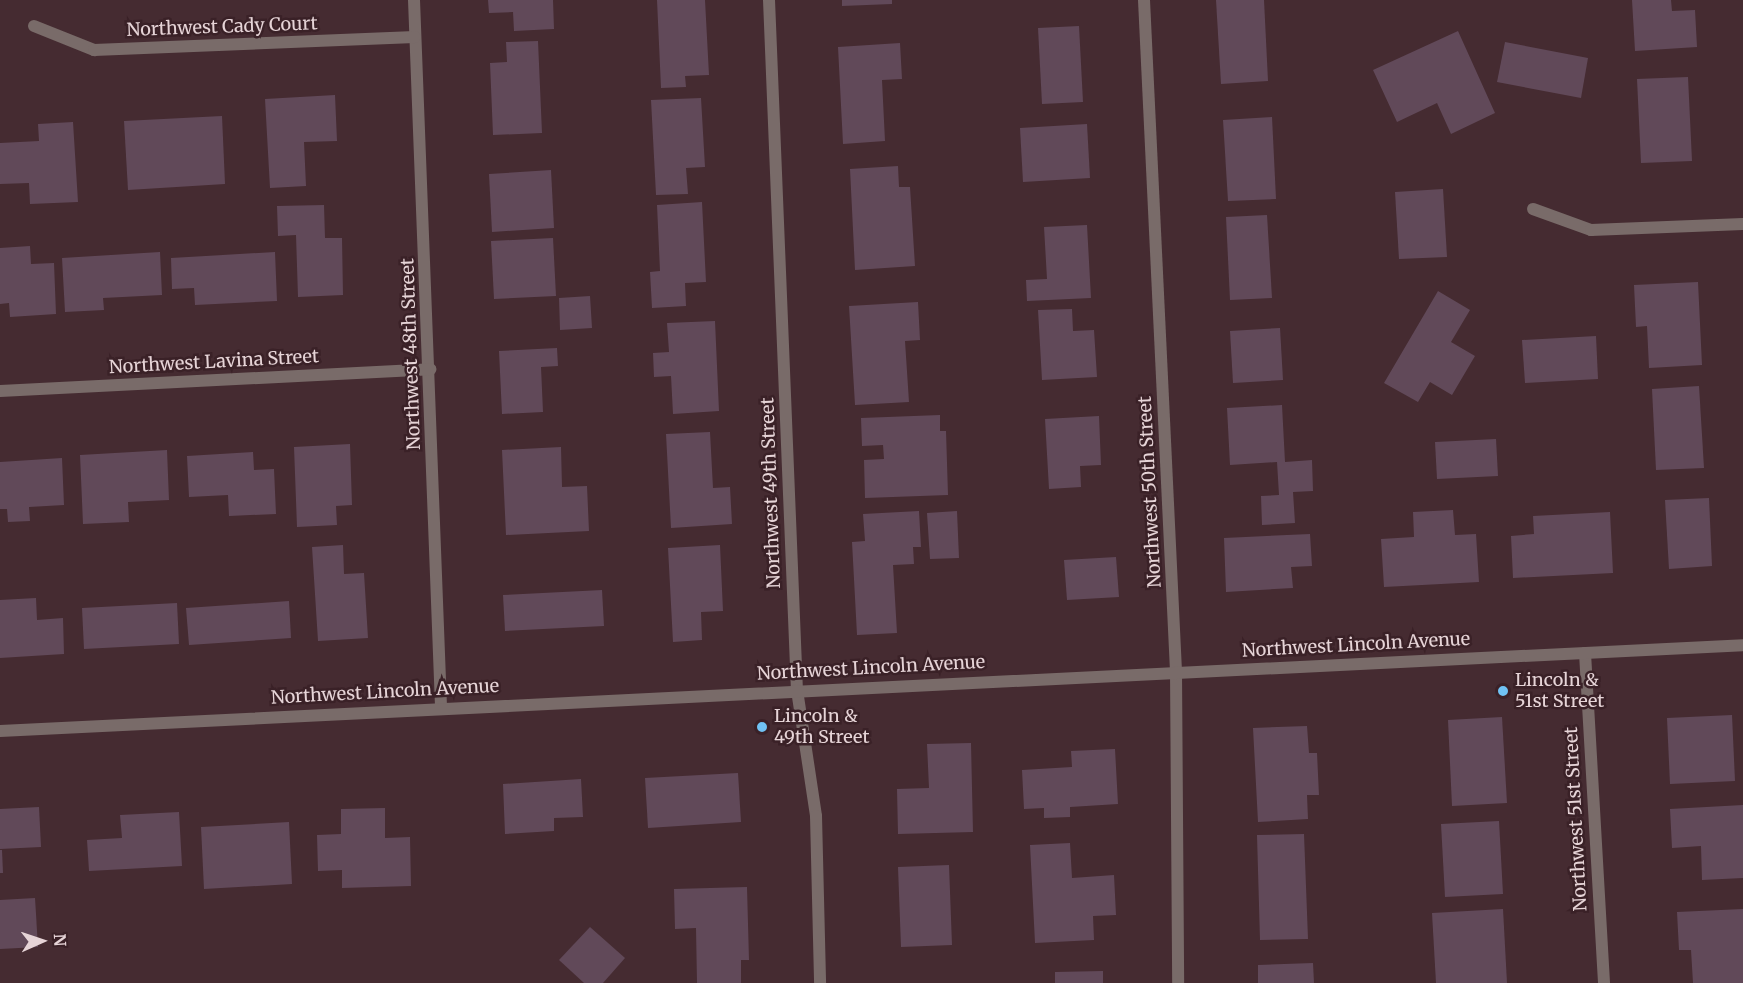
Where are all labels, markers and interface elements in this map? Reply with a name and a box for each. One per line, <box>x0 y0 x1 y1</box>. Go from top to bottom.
street label: Northwest Cady Court <box>126 13 318 41</box>
street label: Northwest 48th Street <box>397 258 425 450</box>
street label: Northwest Lavina Street <box>109 346 319 378</box>
street label: Northwest 50th Street <box>1134 396 1166 588</box>
street label: Northwest 49th Street <box>757 397 785 589</box>
street label: Northwest Lincoln Avenue <box>1241 628 1471 662</box>
street label: Northwest Lincoln Avenue <box>756 651 986 685</box>
place label: Lincoln & 51st Street <box>1515 670 1604 712</box>
street label: Northwest Lincoln Avenue <box>270 675 500 709</box>
marker: Lincoln & 51st Street <box>1496 684 1510 698</box>
place label: Lincoln & 49th Street <box>774 706 869 748</box>
marker: Lincoln & 49th Street <box>755 720 769 734</box>
street label: Northwest 51st Street <box>1560 726 1592 912</box>
north arrow <box>12 911 72 971</box>
text: N <box>50 933 70 947</box>

